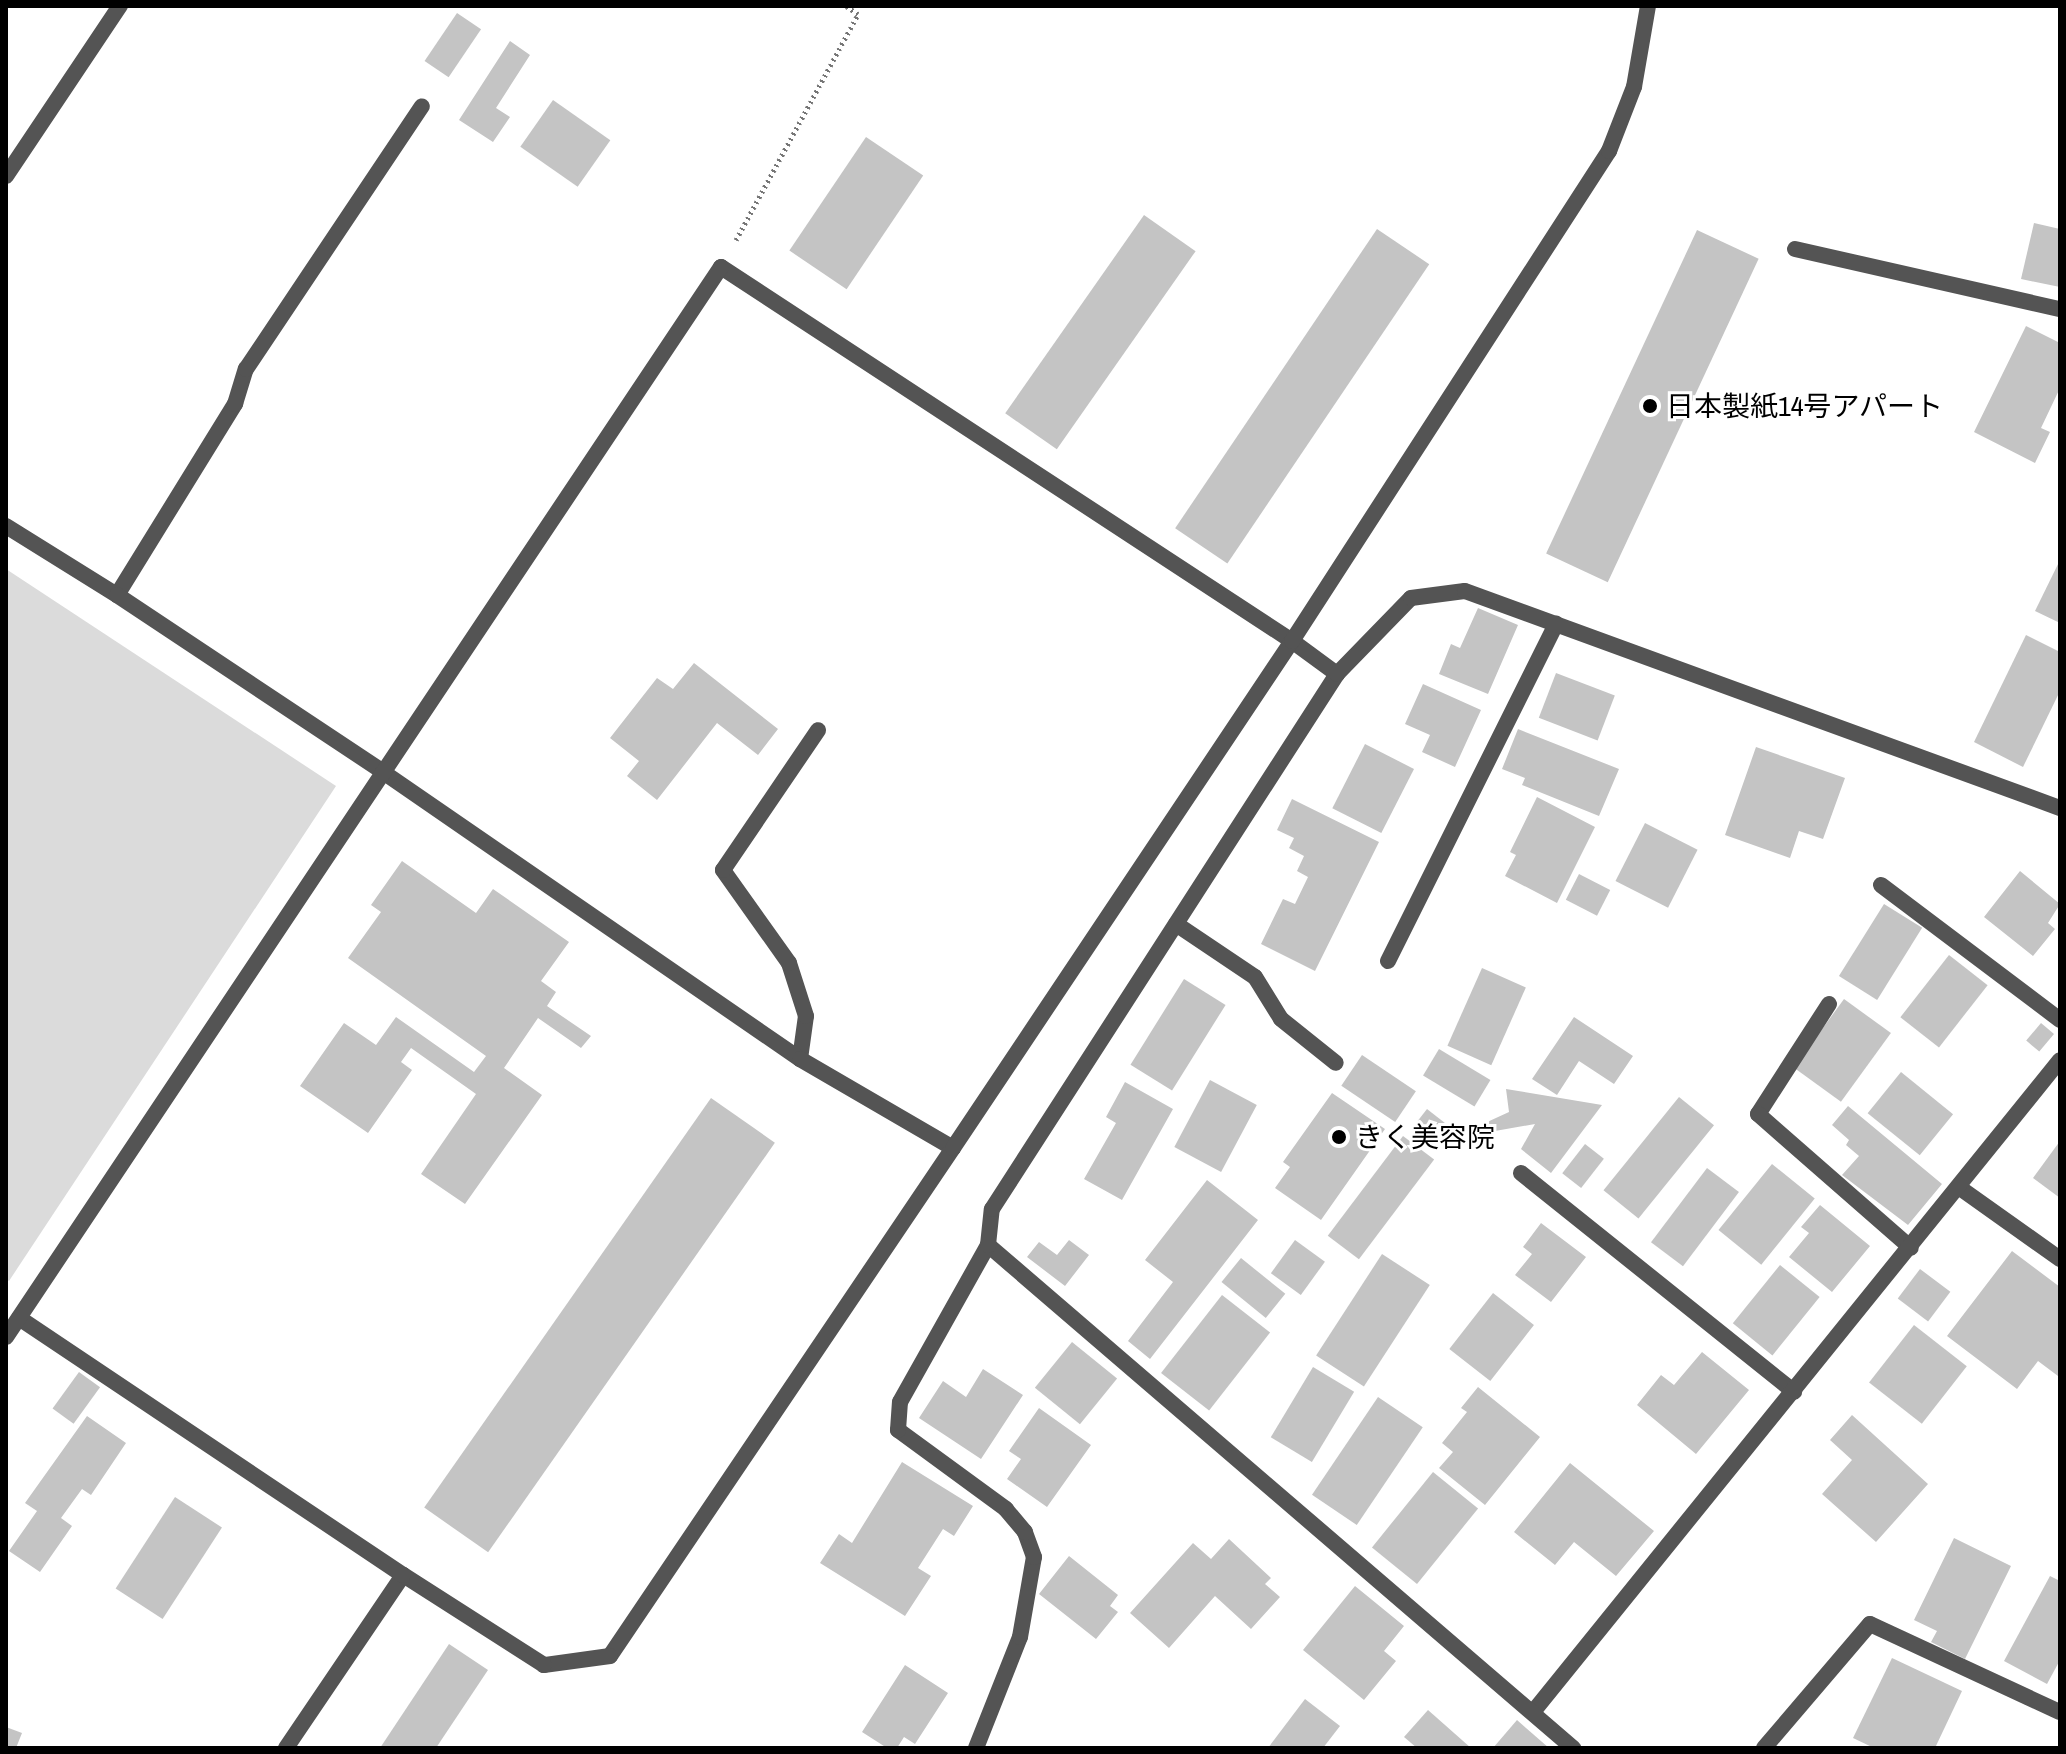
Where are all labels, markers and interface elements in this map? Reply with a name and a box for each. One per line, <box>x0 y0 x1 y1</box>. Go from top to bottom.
place label: 日本製紙14号アパート <box>1666 389 1944 423</box>
marker: 日本製紙14号アパート <box>1641 397 1659 415</box>
place label: きく美容院 <box>1355 1120 1495 1154</box>
marker: きく美容院 <box>1330 1128 1348 1146</box>

